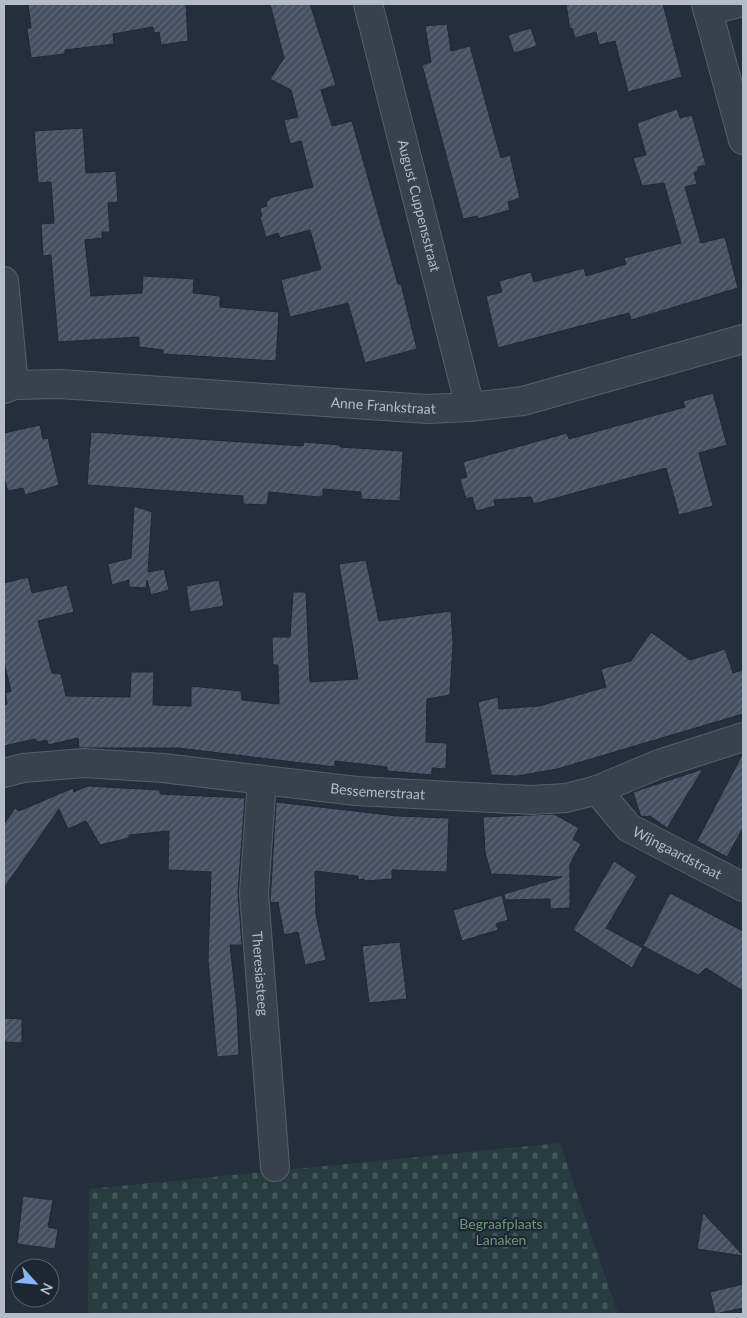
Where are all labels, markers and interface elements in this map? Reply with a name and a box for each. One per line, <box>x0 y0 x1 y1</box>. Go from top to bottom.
street label: August Cuppensstraat <box>395 138 444 273</box>
street label: Anne Frankstraat <box>330 393 436 417</box>
street label: Bessemerstraat <box>329 779 425 803</box>
street label: Wijngaardstraat <box>630 822 725 883</box>
street label: Theresiasteeg <box>249 930 272 1017</box>
park label: Begraafplaats Lanaken <box>459 1215 543 1248</box>
north arrow <box>10 1258 60 1308</box>
text: N <box>37 1280 57 1298</box>

